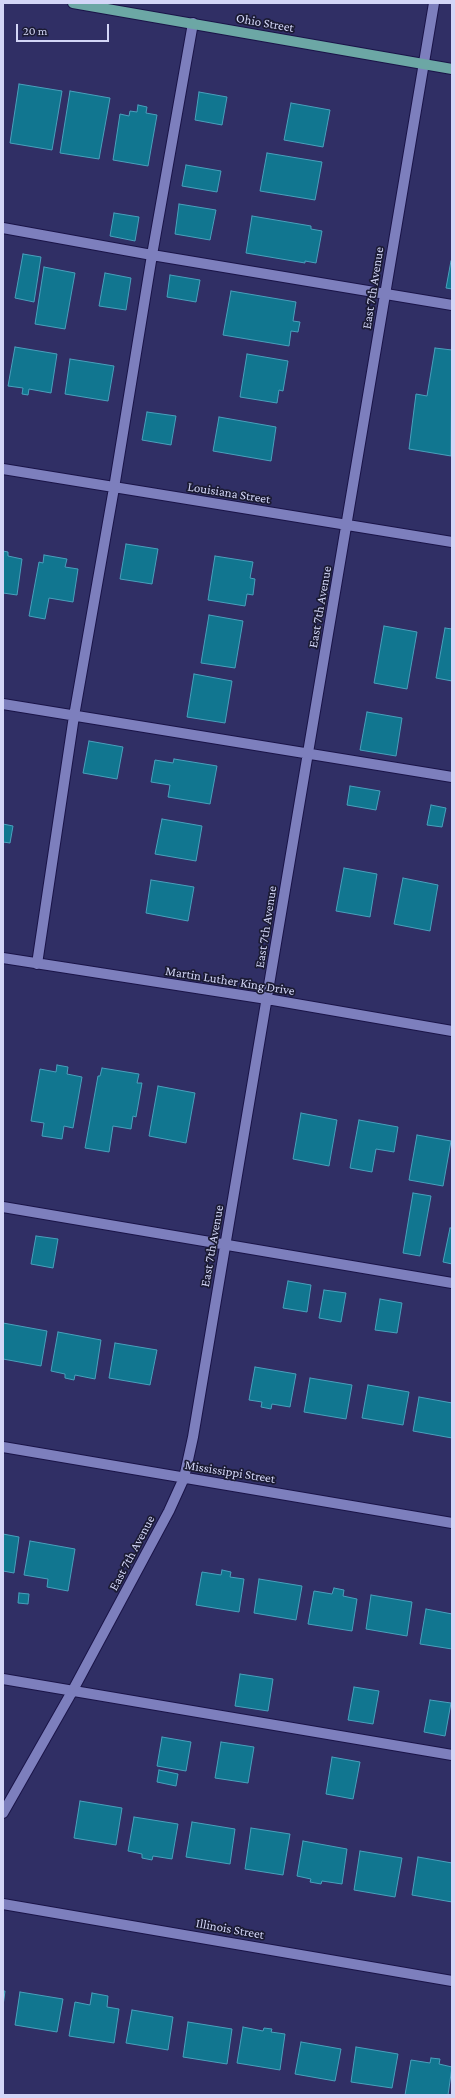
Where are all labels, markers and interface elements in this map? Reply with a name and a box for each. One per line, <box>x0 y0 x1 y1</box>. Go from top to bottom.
street label: Ohio Street <box>235 10 295 36</box>
scale bar <box>18 16 111 42</box>
text: 20 m <box>23 24 47 38</box>
street label: East 7th Avenue <box>359 246 387 330</box>
street label: Louisiana Street <box>186 479 272 507</box>
street label: East 7th Avenue <box>305 565 335 649</box>
street label: East 7th Avenue <box>252 885 280 969</box>
street label: Martin Luther King Drive <box>164 963 296 999</box>
street label: East 7th Avenue <box>197 1204 227 1288</box>
street label: Mississippi Street <box>184 1457 276 1487</box>
street label: East 7th Avenue <box>106 1513 158 1593</box>
street label: Illinois Street <box>195 1915 265 1943</box>

